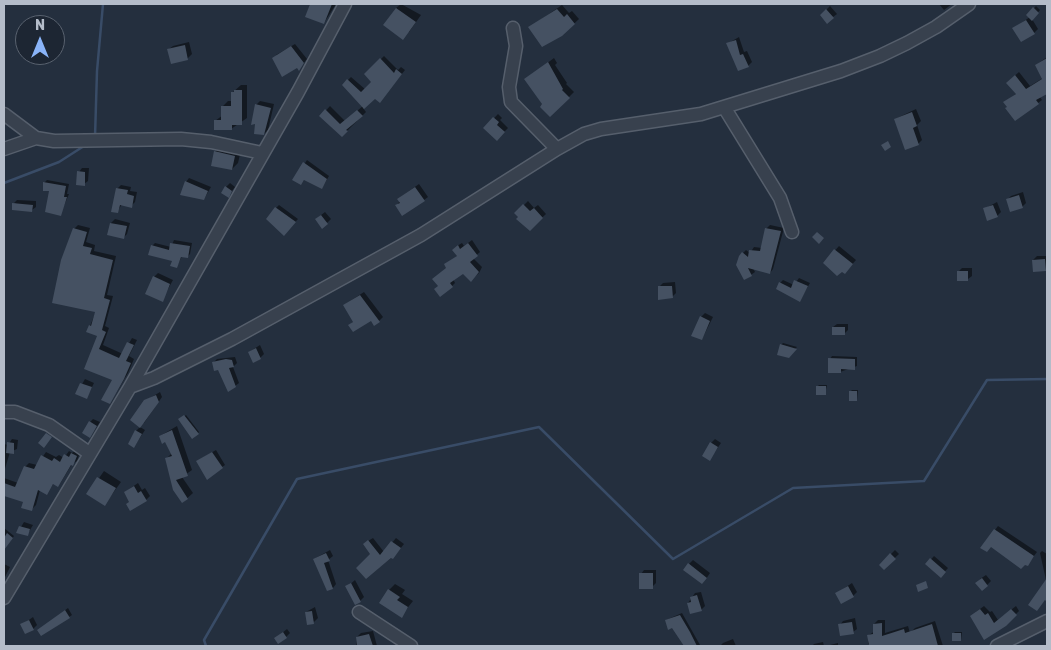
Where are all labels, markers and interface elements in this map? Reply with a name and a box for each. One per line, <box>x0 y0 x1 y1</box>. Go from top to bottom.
north arrow <box>15 15 65 65</box>
text: N <box>35 17 45 34</box>

